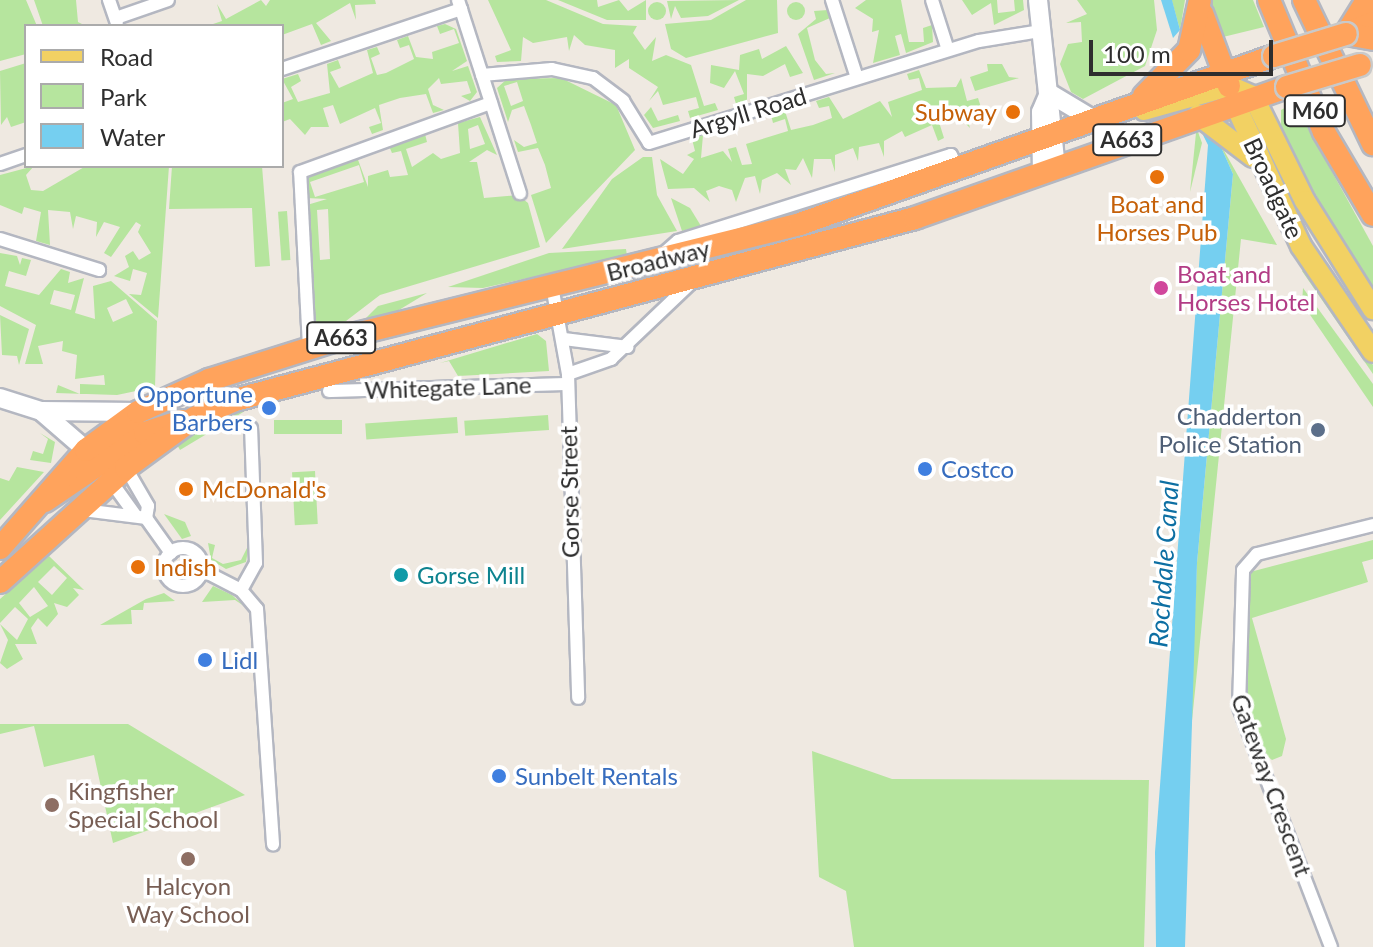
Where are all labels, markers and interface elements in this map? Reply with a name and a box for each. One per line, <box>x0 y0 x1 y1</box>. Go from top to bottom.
legend <box>24 24 284 168</box>
scale bar <box>1093 24 1277 74</box>
text: 100 m <box>1103 39 1171 68</box>
text: Road <box>100 42 153 71</box>
street label: Argyll Road <box>686 81 810 143</box>
text: Park <box>100 82 147 111</box>
road number: M60 <box>1283 93 1347 129</box>
place label: Subway <box>915 98 997 126</box>
marker: Subway <box>1004 103 1022 121</box>
text: Water <box>100 122 165 151</box>
road number: A663 <box>1091 122 1163 158</box>
street label: Broadgate <box>1238 133 1310 243</box>
marker: Boat and Horses Pub <box>1148 168 1166 186</box>
place label: Boat and Horses Pub <box>1097 190 1217 246</box>
street label: Broadway <box>603 233 713 287</box>
place label: Boat and Horses Hotel <box>1177 260 1315 316</box>
marker: Boat and Horses Hotel <box>1152 279 1170 297</box>
road number: A663 <box>305 320 377 356</box>
street label: Whitegate Lane <box>364 370 532 404</box>
place label: Opportune Barbers <box>137 380 253 436</box>
marker: Opportune Barbers <box>260 399 278 417</box>
place label: Chadderton Police Station <box>1158 402 1302 458</box>
marker: Chadderton Police Station <box>1309 421 1327 439</box>
street label: Gorse Street <box>553 426 585 558</box>
place label: Costco <box>941 455 1014 483</box>
marker: Costco <box>916 460 934 478</box>
place label: McDonald's <box>202 475 326 503</box>
marker: McDonald's <box>177 480 195 498</box>
water label: Rochdale Canal <box>1143 480 1185 648</box>
place label: Indish <box>154 553 217 581</box>
marker: Indish <box>129 558 147 576</box>
place label: Gorse Mill <box>417 561 525 589</box>
marker: Gorse Mill <box>392 566 410 584</box>
place label: Lidl <box>221 646 258 674</box>
marker: Lidl <box>196 651 214 669</box>
street label: Gateway Crescent <box>1226 690 1318 880</box>
place label: Sunbelt Rentals <box>515 762 678 790</box>
marker: Sunbelt Rentals <box>490 767 508 785</box>
place label: Kingfisher Special School <box>68 777 219 833</box>
marker: Kingfisher Special School <box>43 796 61 814</box>
marker: Halcyon Way School <box>179 850 197 868</box>
place label: Halcyon Way School <box>126 872 250 928</box>

